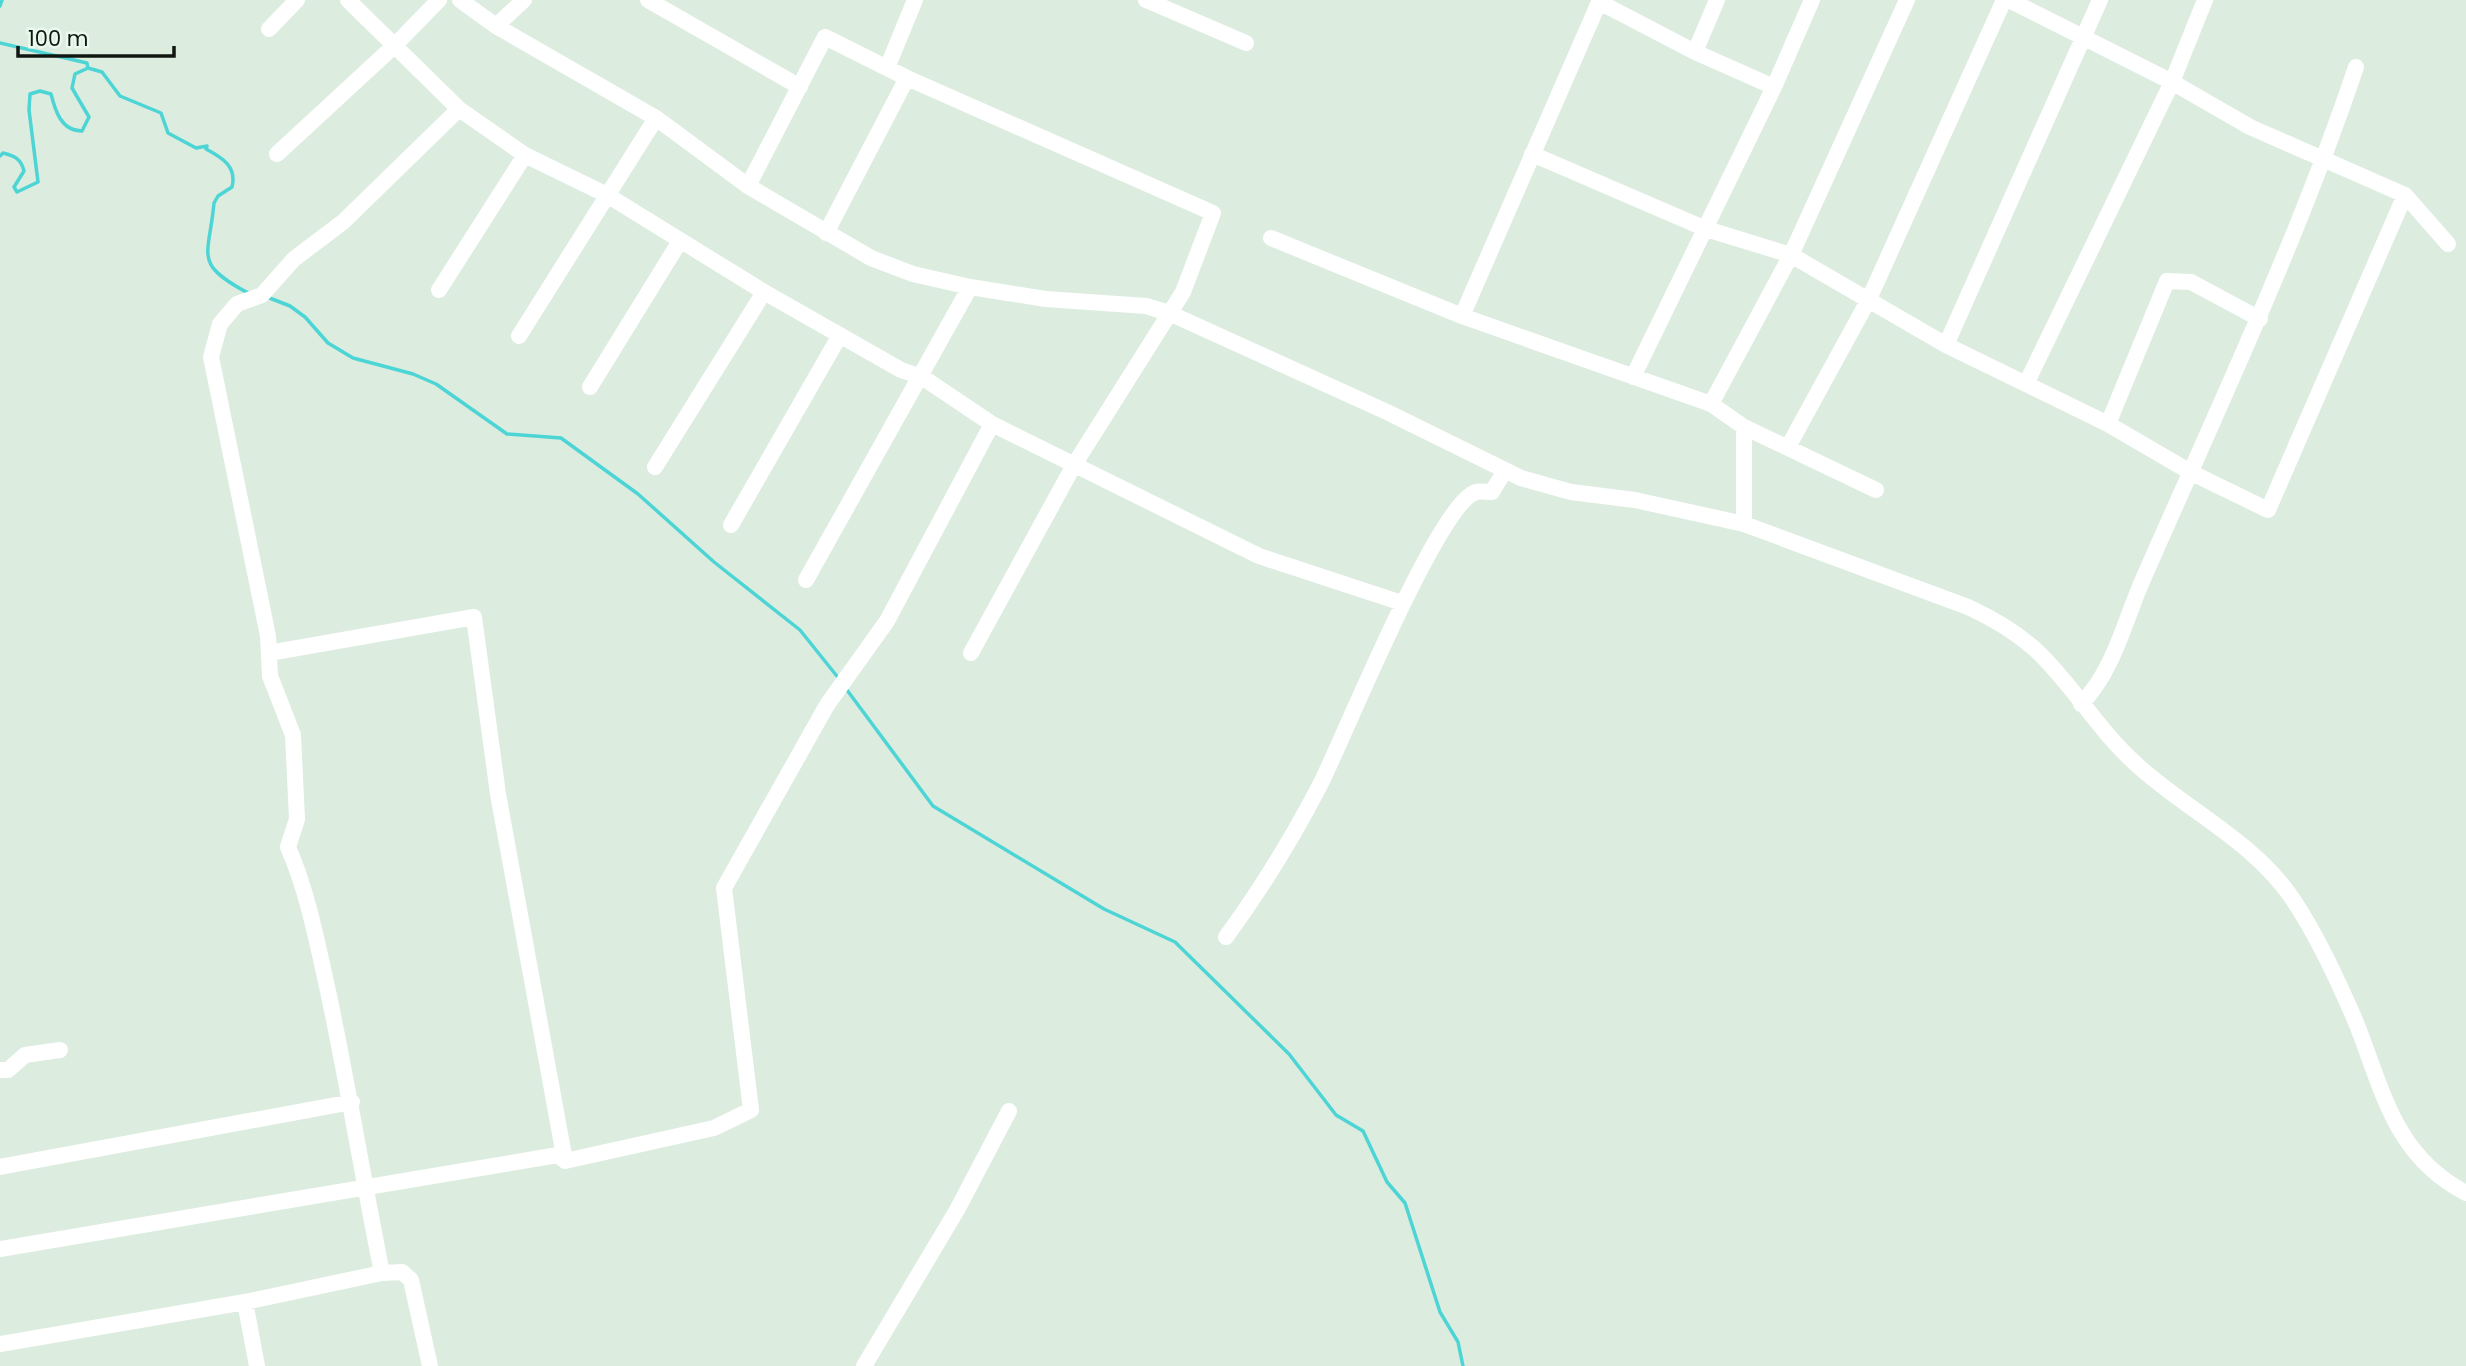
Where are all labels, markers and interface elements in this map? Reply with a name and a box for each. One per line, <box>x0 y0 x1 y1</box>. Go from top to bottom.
scale bar <box>18 14 173 58</box>
text: 100 m <box>28 24 88 53</box>

